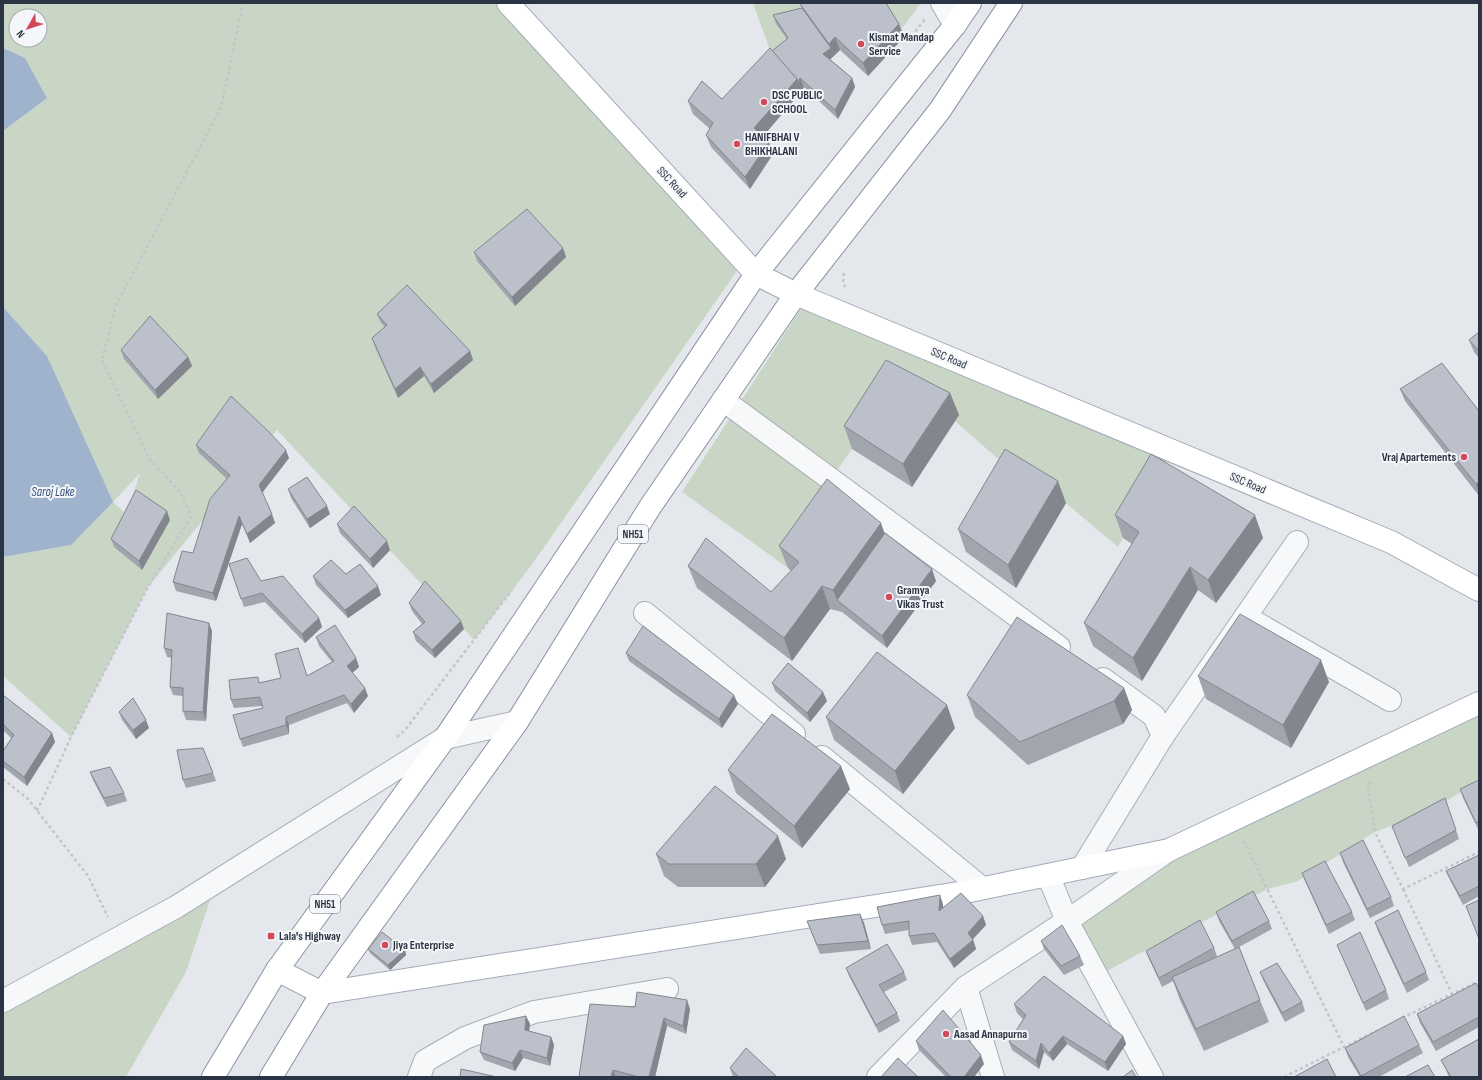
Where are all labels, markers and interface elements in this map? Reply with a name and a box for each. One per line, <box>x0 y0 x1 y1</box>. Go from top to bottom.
north arrow <box>8 8 48 48</box>
text: N <box>14 28 28 40</box>
place label: Kismat Mandap Service <box>869 30 934 59</box>
marker: Kismat Mandap Service <box>856 39 866 49</box>
place label: DSC PUBLIC SCHOOL <box>772 88 822 117</box>
marker: DSC PUBLIC SCHOOL <box>759 97 769 107</box>
place label: HANIFBHAI V BHIKHALANI <box>745 130 800 159</box>
marker: HANIFBHAI V BHIKHALANI <box>732 139 742 149</box>
street label: SSC Road <box>653 163 690 201</box>
street label: SSC Road <box>928 344 969 373</box>
place label: Vraj Apartements <box>1382 450 1456 465</box>
marker: Vraj Apartements <box>1459 452 1469 462</box>
street label: SSC Road <box>1227 469 1268 498</box>
water label: Saroj Lake <box>31 484 75 500</box>
road number: NH51 <box>618 525 648 543</box>
place label: Gramya Vikas Trust <box>897 583 944 612</box>
marker: Gramya Vikas Trust <box>884 592 894 602</box>
road number: NH51 <box>310 895 340 913</box>
place label: Lala's Highway <box>279 929 341 944</box>
marker: Lala's Highway <box>266 931 276 941</box>
place label: Jiya Enterprise <box>392 938 454 953</box>
marker: Jiya Enterprise <box>380 940 390 950</box>
place label: Aasad Annapurna <box>953 1027 1027 1042</box>
marker: Aasad Annapurna <box>941 1029 951 1039</box>

